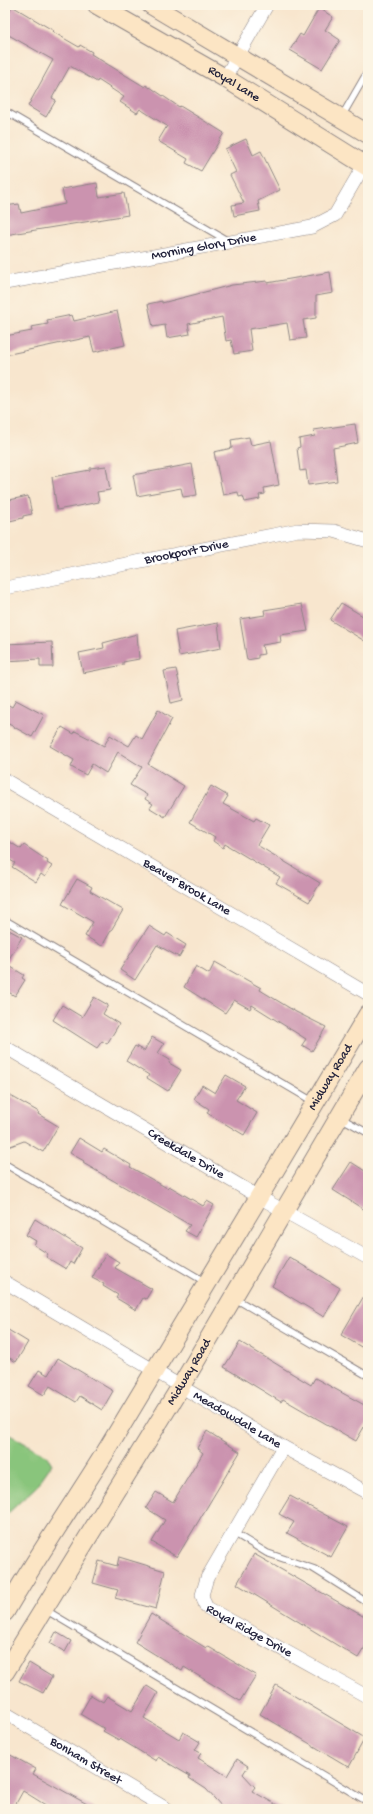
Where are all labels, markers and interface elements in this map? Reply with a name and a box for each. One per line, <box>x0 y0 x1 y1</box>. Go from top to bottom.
street label: Royal Lane <box>205 62 263 105</box>
street label: Morning Glory Drive <box>150 230 258 264</box>
street label: Brookport Drive <box>142 536 230 568</box>
street label: Beaver Brook Lane <box>139 855 234 919</box>
street label: Midway Road <box>305 1040 357 1113</box>
street label: Creekdale Drive <box>145 1125 227 1182</box>
street label: Midway Road <box>164 1335 215 1408</box>
street label: Meadowdale Lane <box>190 1388 284 1452</box>
street label: Royal Ridge Drive <box>203 1601 295 1661</box>
street label: Bonham Street <box>46 1733 126 1789</box>

